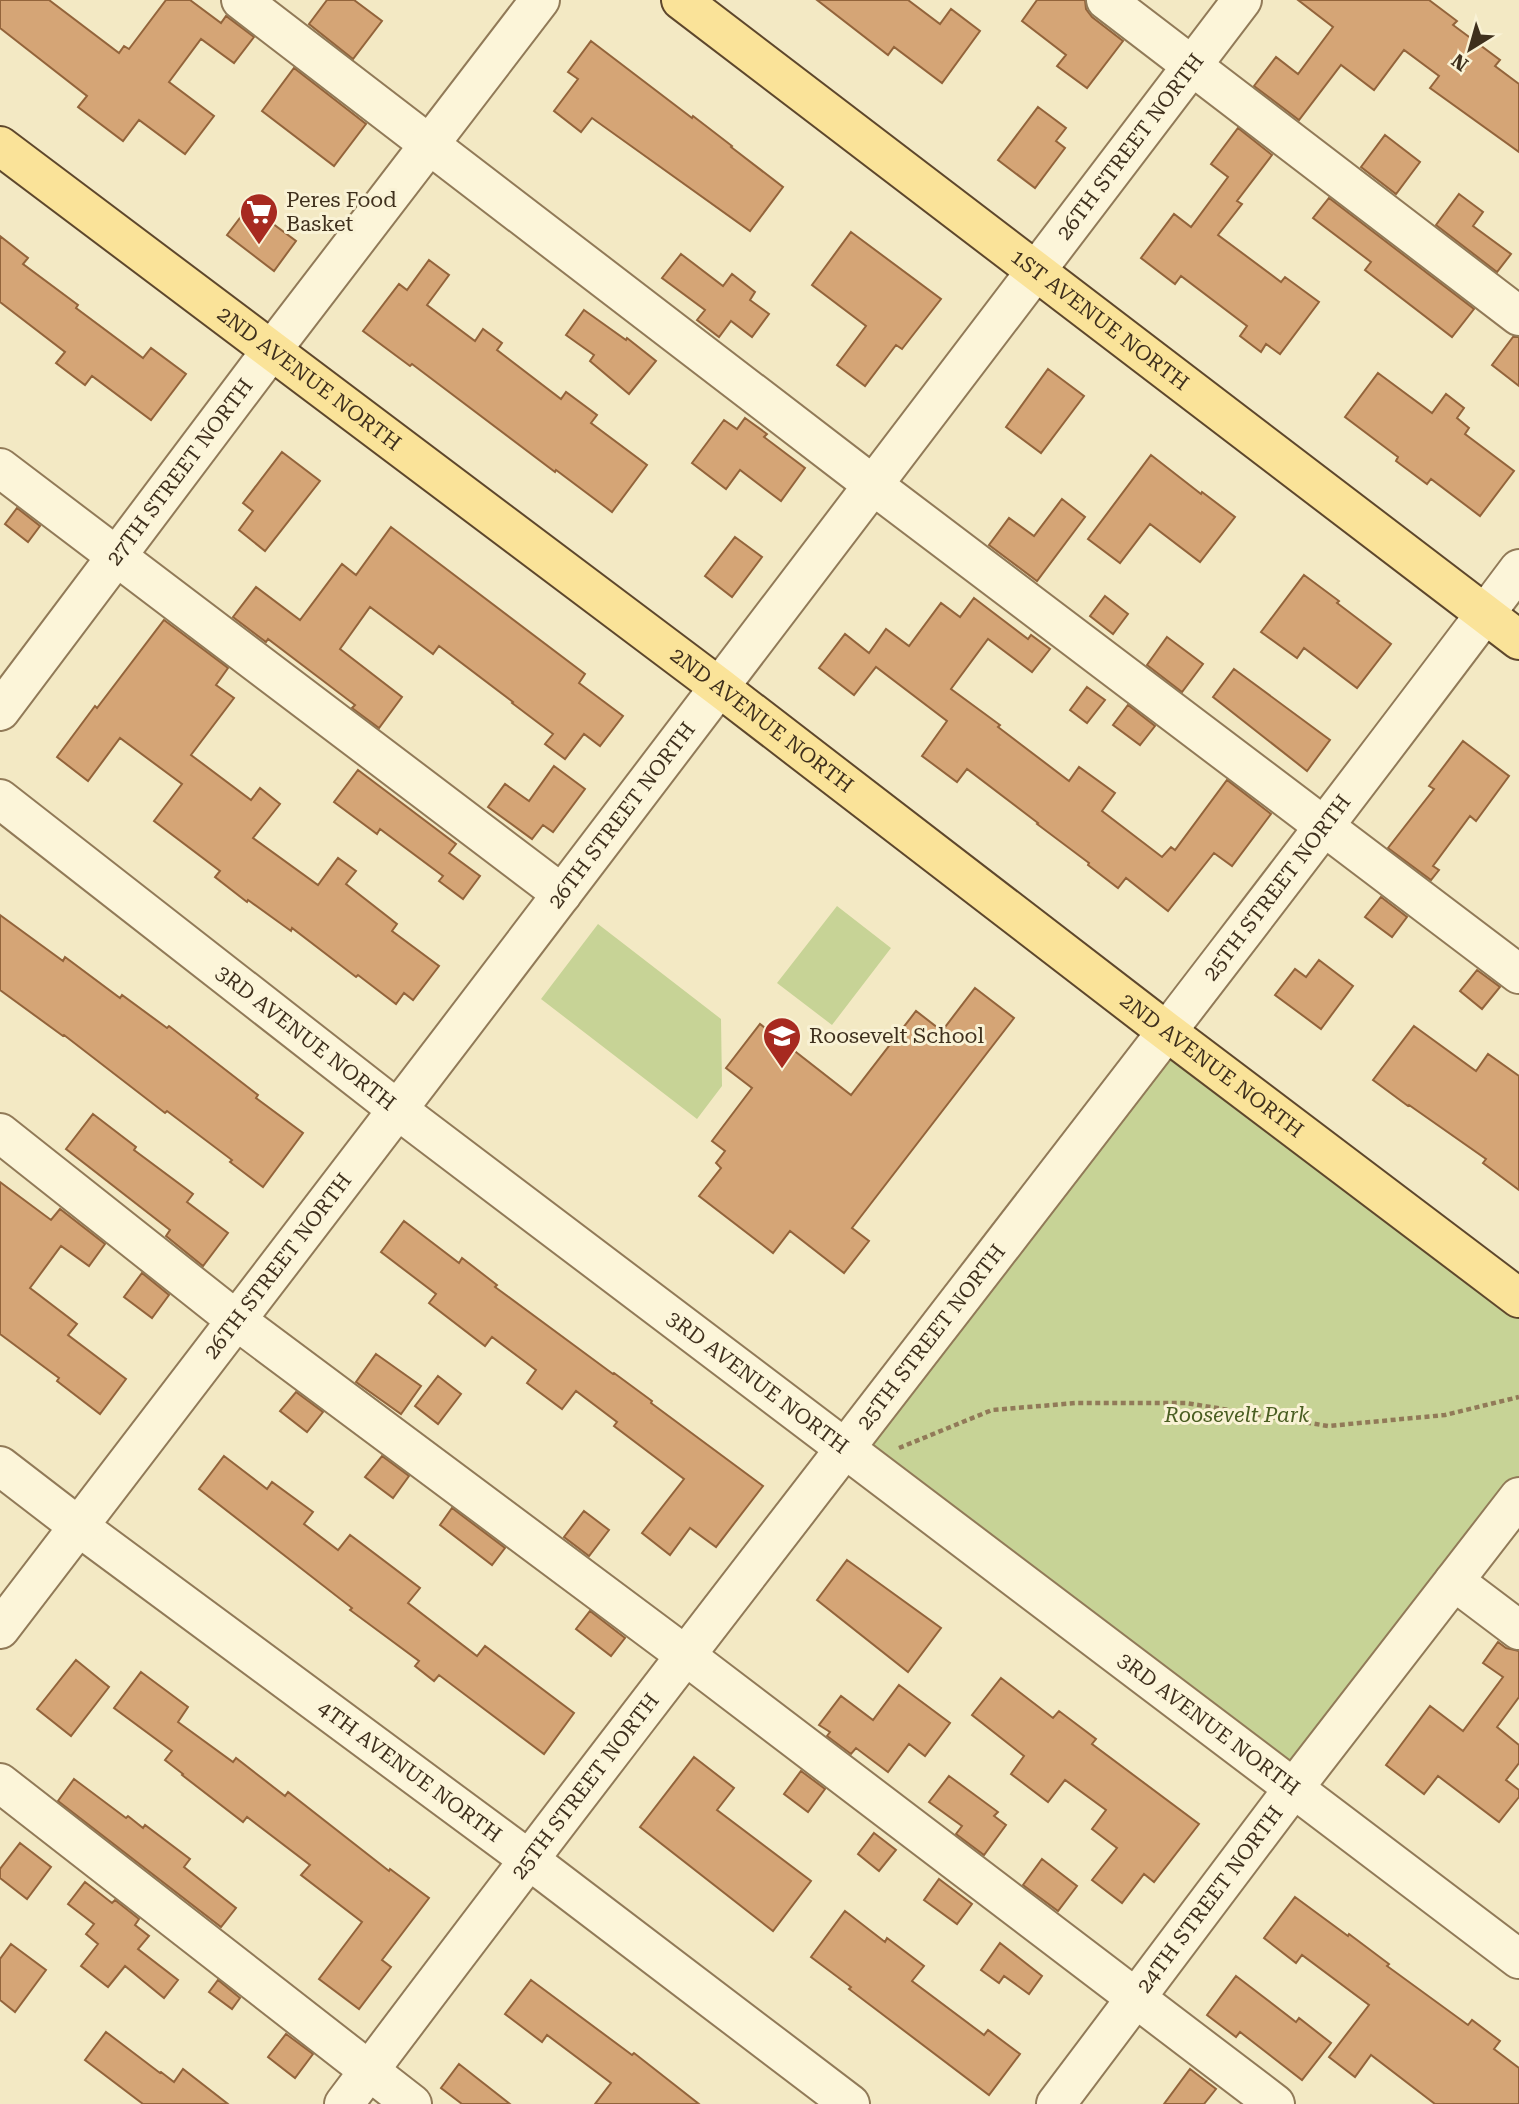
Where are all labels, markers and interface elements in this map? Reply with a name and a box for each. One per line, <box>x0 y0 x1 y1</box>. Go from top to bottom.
north arrow <box>1435 14 1505 84</box>
text: N <box>1447 48 1473 76</box>
street label: 26TH STREET NORTH <box>1052 49 1209 244</box>
place label: Peres Food Basket <box>286 188 397 236</box>
supermarket icon: Peres Food Basket <box>238 191 280 246</box>
street label: 1ST AVENUE NORTH <box>1006 244 1193 395</box>
street label: 2ND AVENUE NORTH <box>213 302 406 455</box>
street label: 27TH STREET NORTH <box>102 374 258 570</box>
street label: 2ND AVENUE NORTH <box>666 643 858 798</box>
street label: 26TH STREET NORTH <box>543 718 700 913</box>
street label: 25TH STREET NORTH <box>1198 790 1356 985</box>
street label: 3RD AVENUE NORTH <box>211 960 400 1115</box>
street label: 2ND AVENUE NORTH <box>1115 988 1308 1142</box>
school or university icon: Roosevelt School <box>761 1015 803 1070</box>
place label: Roosevelt School <box>809 1024 984 1048</box>
street label: 26TH STREET NORTH <box>199 1169 356 1364</box>
street label: 25TH STREET NORTH <box>852 1240 1010 1434</box>
street label: 3RD AVENUE NORTH <box>662 1306 853 1459</box>
park label: Roosevelt Park <box>1164 1403 1310 1427</box>
street label: 3RD AVENUE NORTH <box>1113 1648 1304 1800</box>
street label: 25TH STREET NORTH <box>507 1689 664 1884</box>
street label: 4TH AVENUE NORTH <box>313 1696 506 1847</box>
street label: 24TH STREET NORTH <box>1132 1801 1288 1997</box>

